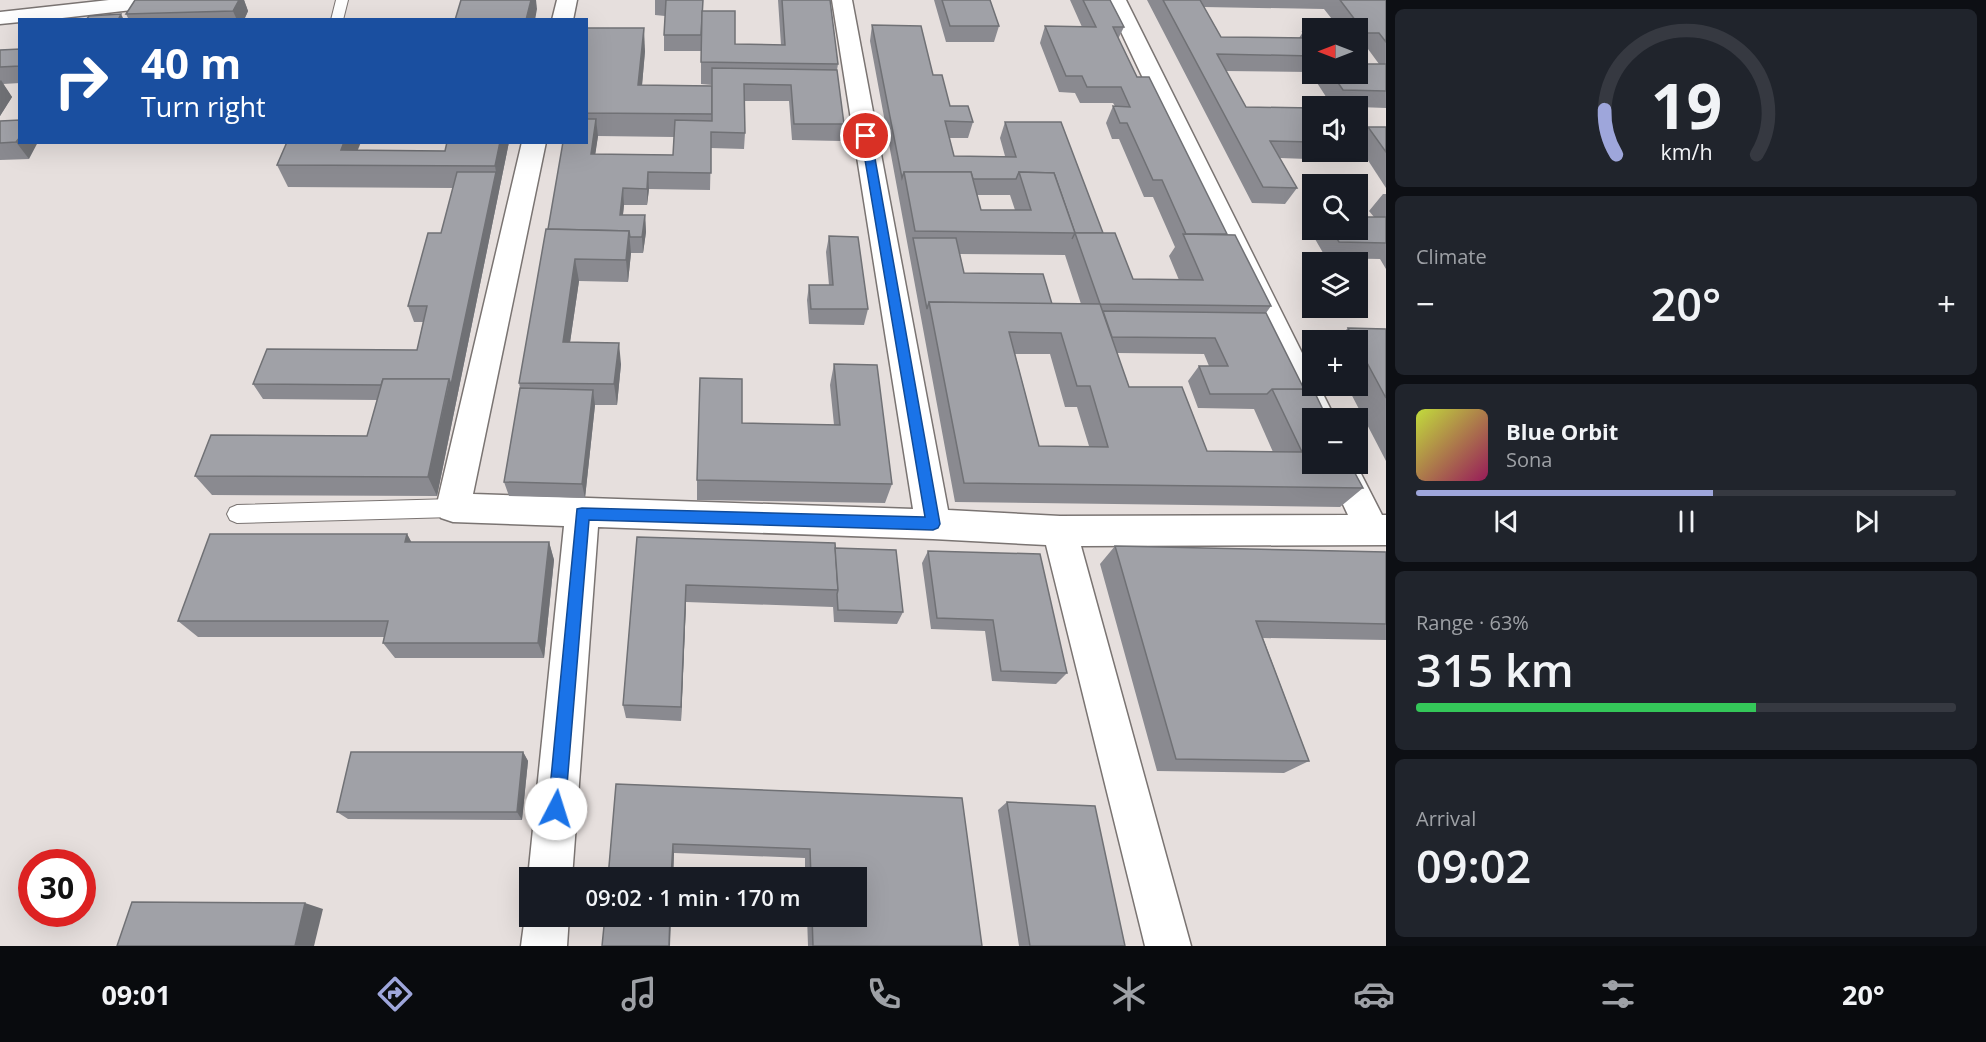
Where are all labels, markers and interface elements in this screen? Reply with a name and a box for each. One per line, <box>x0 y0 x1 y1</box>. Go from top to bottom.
north arrow <box>1302 18 1368 84</box>
map controls <box>1302 18 1368 474</box>
text: 40 m <box>141 34 241 91</box>
icon: right <box>42 42 120 120</box>
text: 19 <box>1650 62 1722 147</box>
text: Turn right <box>141 88 266 125</box>
button: sound <box>1302 96 1368 162</box>
pin <box>840 110 891 161</box>
icon: arrive <box>849 119 882 152</box>
text: km/h <box>1660 138 1712 167</box>
button: search <box>1302 174 1368 240</box>
text: Climate <box>1416 243 1487 270</box>
button: layers <box>1302 252 1368 318</box>
text: 20° <box>1651 273 1721 334</box>
text: − <box>1416 281 1435 326</box>
text: + <box>1937 281 1956 326</box>
button: + <box>1302 330 1368 396</box>
button: − <box>1302 408 1368 474</box>
text: Blue Orbit <box>1506 416 1618 446</box>
text: Sona <box>1506 446 1552 473</box>
icon: previous <box>1490 505 1523 538</box>
icon: pause <box>1670 505 1703 538</box>
icon: next <box>1850 505 1883 538</box>
text: Range · 63% <box>1416 609 1529 636</box>
text: 315 km <box>1416 639 1574 700</box>
position arrow <box>524 777 588 841</box>
text: Arrival <box>1416 805 1476 832</box>
text: 09:02 <box>1416 835 1531 896</box>
speed limit sign: 30 <box>18 849 96 927</box>
text: 09:02 · 1 min · 170 m <box>585 882 801 912</box>
icon: directions <box>374 973 416 1015</box>
icon: music <box>618 973 660 1015</box>
icon: phone <box>863 973 905 1015</box>
icon: climate <box>1108 973 1150 1015</box>
icon: car <box>1353 973 1395 1015</box>
icon: filters <box>1597 973 1639 1015</box>
text: 09:01 <box>101 976 171 1013</box>
text: 20° <box>1842 976 1885 1013</box>

